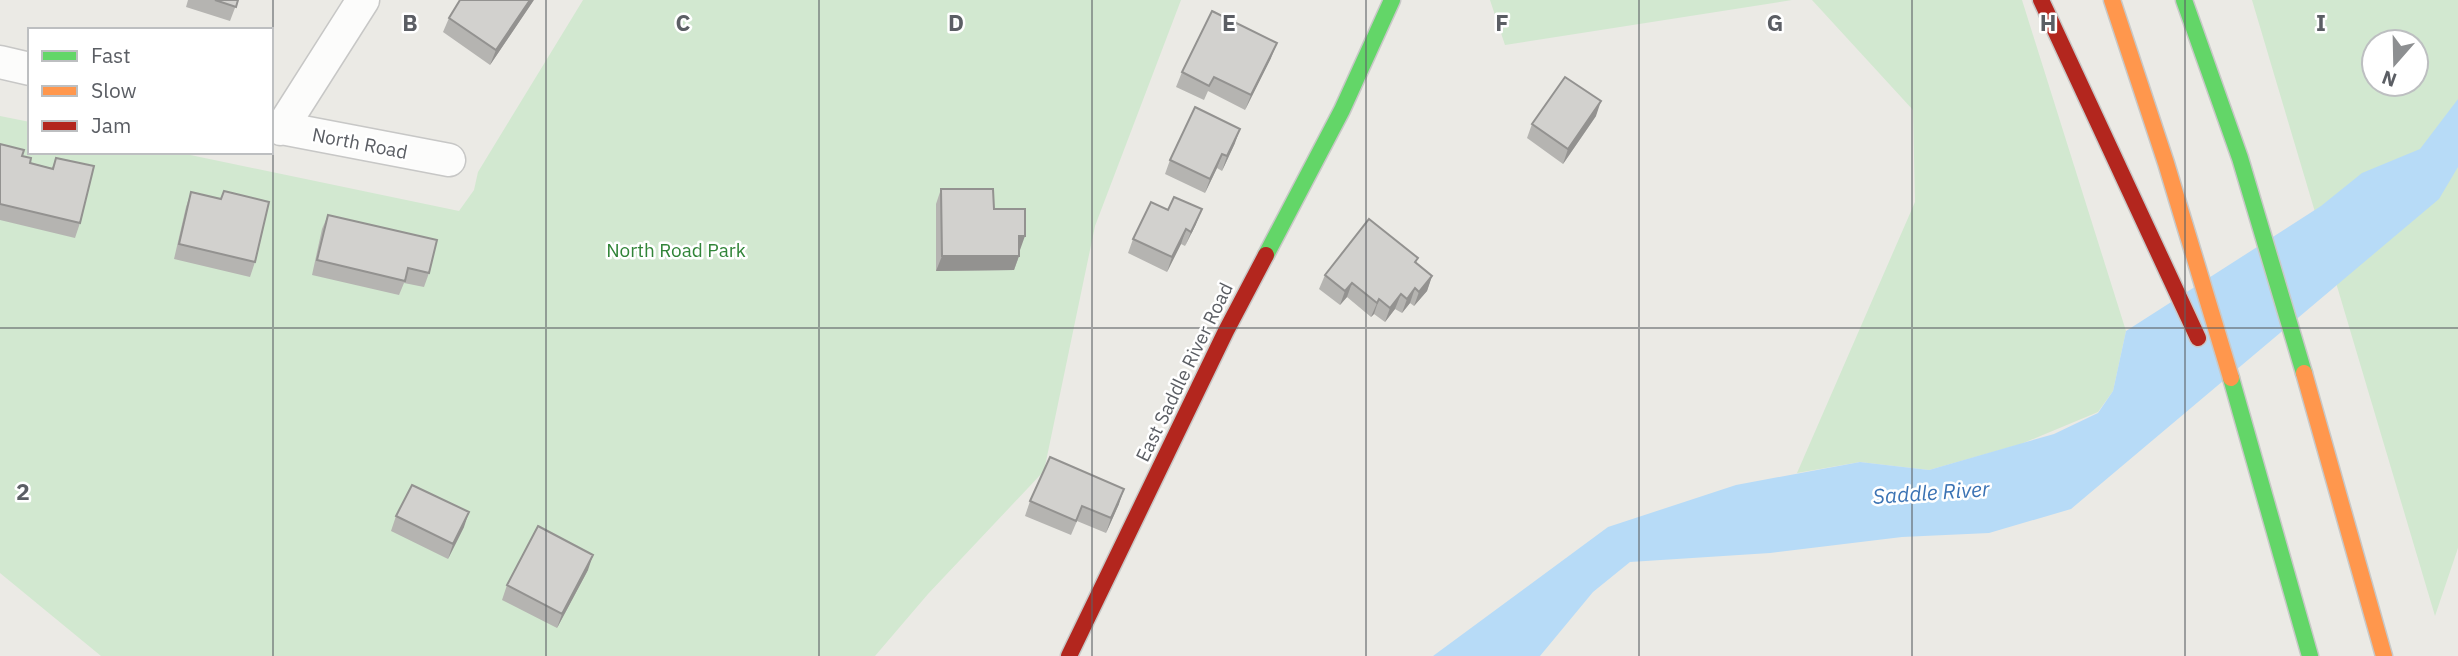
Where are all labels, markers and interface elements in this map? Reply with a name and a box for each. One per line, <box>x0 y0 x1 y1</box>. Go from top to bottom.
text: B <box>402 7 418 37</box>
text: C <box>676 7 691 37</box>
text: D <box>948 7 964 37</box>
text: E <box>1222 7 1236 37</box>
text: F <box>1495 7 1509 37</box>
text: G <box>1767 7 1783 37</box>
text: H <box>2040 7 2056 37</box>
text: I <box>2316 7 2326 37</box>
legend <box>28 28 273 154</box>
north arrow <box>2360 28 2430 98</box>
text: Fast <box>91 41 131 69</box>
text: N <box>2379 65 2400 93</box>
text: Slow <box>91 76 137 104</box>
text: Jam <box>91 111 131 139</box>
street label: North Road <box>310 122 410 164</box>
park label: North Road Park <box>606 238 746 262</box>
street label: East Saddle River Road <box>1130 278 1238 466</box>
water label: Saddle River <box>1872 474 1992 510</box>
text: 2 <box>16 476 30 506</box>

